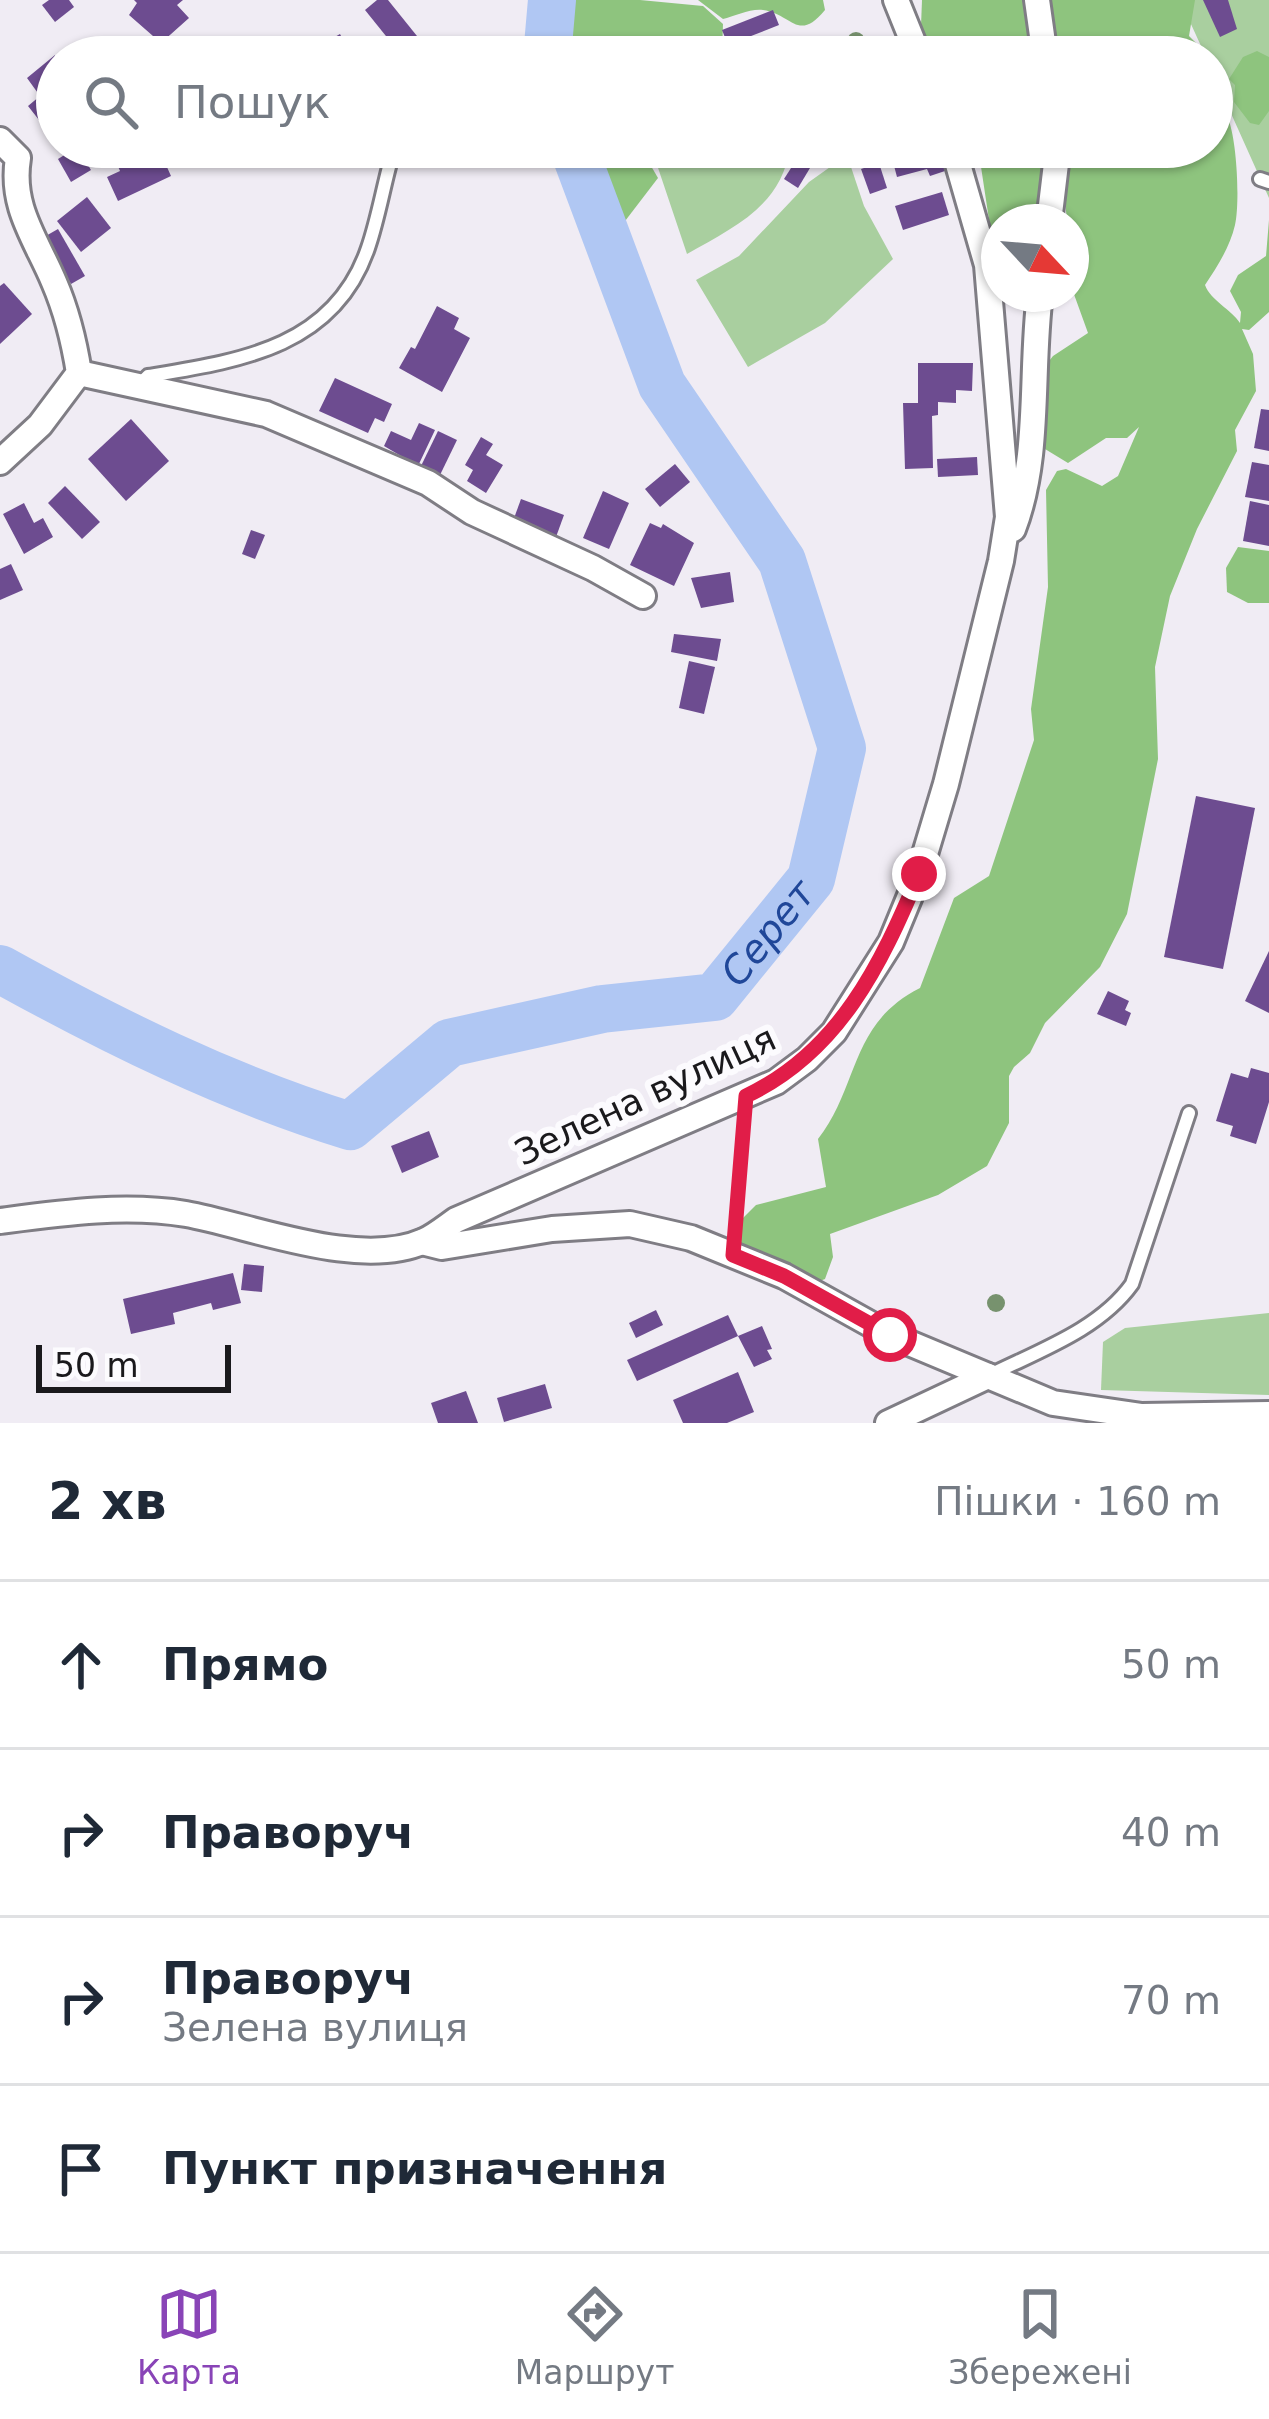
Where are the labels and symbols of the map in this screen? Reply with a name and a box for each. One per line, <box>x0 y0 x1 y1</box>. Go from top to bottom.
north arrow <box>981 204 1089 312</box>
route end <box>892 847 946 901</box>
water label: Серет <box>712 870 825 995</box>
street label: Зелена вулиця <box>509 1017 782 1174</box>
route start <box>863 1308 917 1362</box>
scale bar <box>36 1339 231 1392</box>

